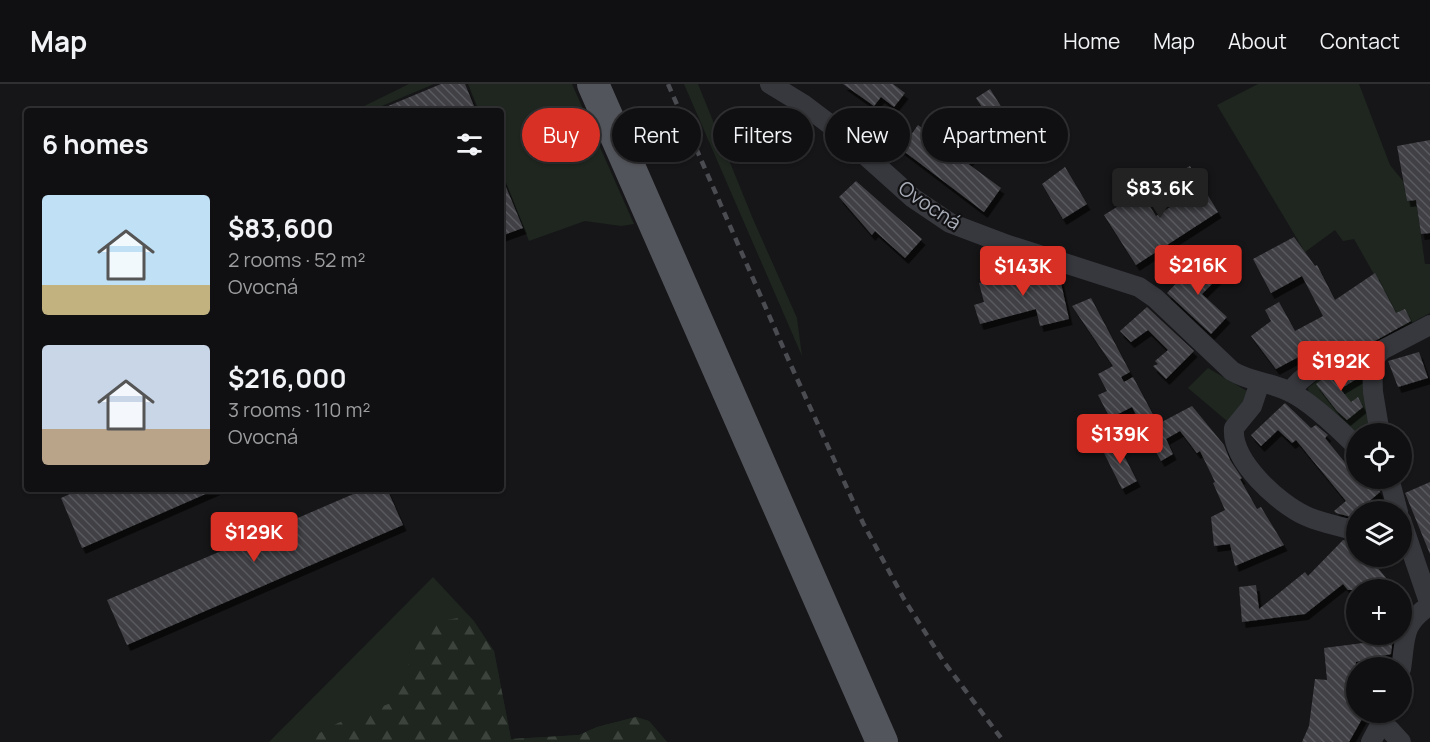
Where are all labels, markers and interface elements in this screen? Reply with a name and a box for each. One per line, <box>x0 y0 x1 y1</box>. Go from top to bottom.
text: Map <box>30 22 87 60</box>
text: Home <box>1063 27 1120 55</box>
text: Map <box>1153 27 1195 55</box>
text: About <box>1228 27 1287 55</box>
text: Contact <box>1320 27 1400 55</box>
chip: Buy <box>522 108 600 162</box>
chip: Rent <box>612 108 701 162</box>
chip: Filters <box>713 108 813 162</box>
chip: New <box>825 108 910 162</box>
chip: Apartment <box>922 108 1068 162</box>
text: 6 homes <box>42 126 149 162</box>
icon: filters <box>453 128 486 161</box>
pin: $83.6K <box>1111 168 1209 219</box>
street label: Ovocná <box>893 174 967 236</box>
text: $83.6K <box>1126 174 1194 201</box>
text: $83,600 <box>228 210 334 246</box>
icon: home <box>90 219 162 291</box>
pin: $216K <box>1156 245 1240 296</box>
text: 2 rooms · 52 m² <box>228 246 365 273</box>
pin: $143K <box>981 246 1065 297</box>
text: $216K <box>1169 251 1227 278</box>
text: $143K <box>994 252 1052 279</box>
text: Ovocná <box>228 273 298 300</box>
pin: $192K <box>1299 341 1383 392</box>
text: $192K <box>1312 347 1370 374</box>
text: $216,000 <box>228 360 347 396</box>
icon: home <box>90 369 162 441</box>
text: 3 rooms · 110 m² <box>228 396 370 423</box>
pin: $139K <box>1078 414 1162 465</box>
text: $139K <box>1091 420 1149 447</box>
text: Ovocná <box>228 423 298 450</box>
map controls <box>1346 423 1412 723</box>
button: locate <box>1346 423 1412 489</box>
button: layers <box>1346 501 1412 567</box>
pin: $129K <box>212 512 296 563</box>
text: $129K <box>225 518 283 545</box>
button: + <box>1346 579 1412 645</box>
button: − <box>1346 657 1412 723</box>

